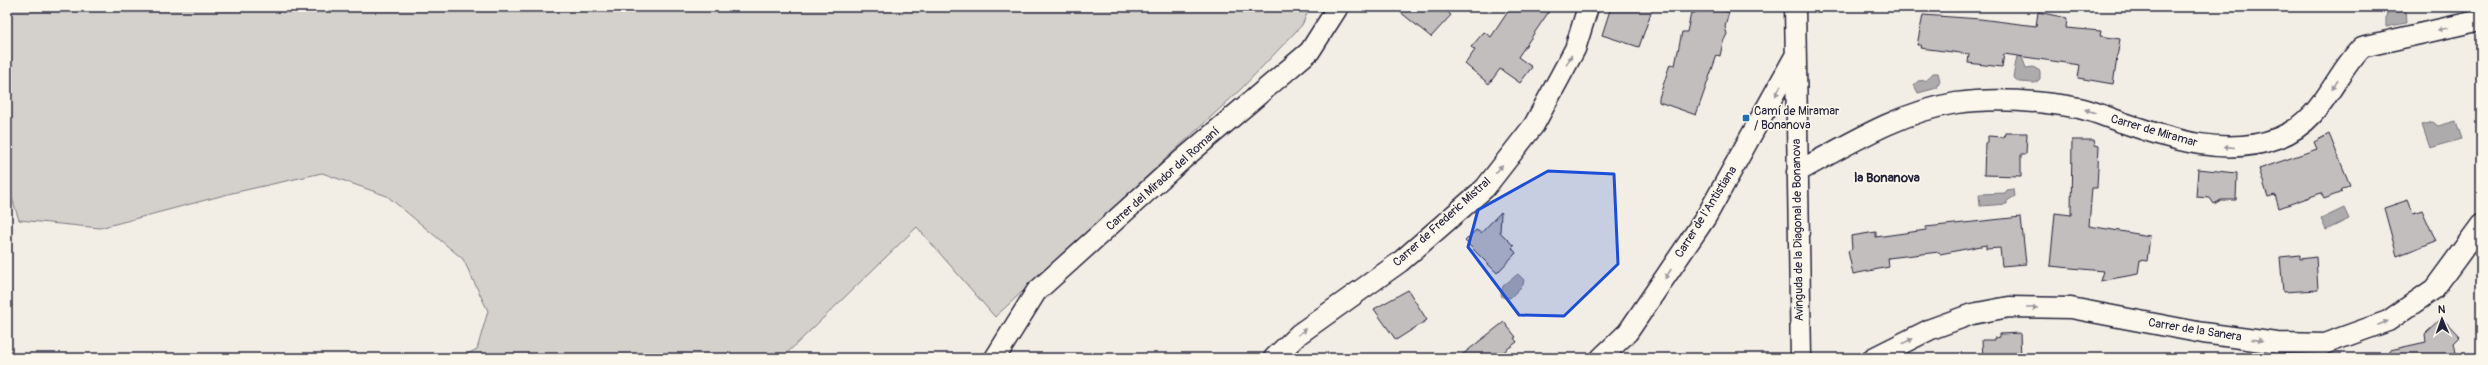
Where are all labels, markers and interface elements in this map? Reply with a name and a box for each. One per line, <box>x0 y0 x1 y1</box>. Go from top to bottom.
one-way arrow <box>2437 26 2449 32</box>
one-way arrow <box>1566 54 1572 66</box>
one-way arrow <box>2332 79 2339 91</box>
one-way arrow <box>1775 85 1781 96</box>
place label: Camí de Miramar / Bonanova <box>1754 104 1840 133</box>
one-way arrow <box>2083 108 2095 114</box>
street label: Carrer de Miramar <box>2109 111 2200 151</box>
marker: Camí de Miramar / Bonanova <box>1741 113 1751 123</box>
street label: Carrer del Mirador del Romaní <box>1103 124 1223 234</box>
street label: Avinguda de la Diagonal de Bonanova <box>1789 138 1807 321</box>
one-way arrow <box>2223 144 2235 150</box>
street label: Carrer de l'Antistiana <box>1672 163 1740 261</box>
one-way arrow <box>1495 164 1504 175</box>
district label: la Bonanova <box>1854 170 1920 186</box>
street label: Carrer de Frederic Mistral <box>1390 174 1494 270</box>
one-way arrow <box>1664 268 1671 280</box>
north arrow <box>2422 299 2462 339</box>
text: N <box>2438 303 2446 316</box>
one-way arrow <box>2026 304 2038 311</box>
street label: Carrer de la Sanera <box>2147 315 2243 345</box>
one-way arrow <box>2377 319 2389 325</box>
one-way arrow <box>1297 328 1308 336</box>
one-way arrow <box>2251 337 2263 343</box>
one-way arrow <box>1902 338 1913 344</box>

